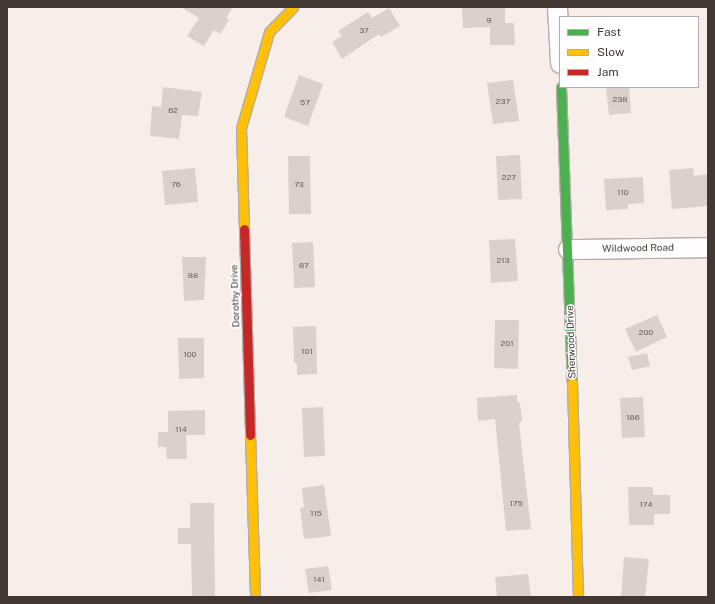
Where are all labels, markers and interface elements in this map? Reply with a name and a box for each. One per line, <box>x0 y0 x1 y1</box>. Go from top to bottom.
house number: 9 <box>487 16 491 26</box>
legend <box>559 16 699 88</box>
text: Fast <box>597 25 621 39</box>
house number: 37 <box>359 26 369 36</box>
text: Slow <box>597 45 624 59</box>
text: Jam <box>597 65 619 79</box>
house number: 238 <box>613 95 627 105</box>
house number: 237 <box>496 97 510 107</box>
house number: 57 <box>300 98 310 108</box>
house number: 62 <box>168 106 178 116</box>
house number: 227 <box>502 173 516 183</box>
house number: 76 <box>171 180 181 190</box>
house number: 73 <box>294 180 304 190</box>
house number: 110 <box>617 188 629 198</box>
street label: Wildwood Road <box>602 241 674 255</box>
house number: 213 <box>496 256 510 266</box>
house number: 87 <box>299 261 309 271</box>
street label: Dorothy Drive <box>228 264 242 328</box>
house number: 88 <box>188 271 198 281</box>
street label: Sherwood Drive <box>564 305 578 379</box>
house number: 200 <box>639 328 653 338</box>
house number: 201 <box>501 339 513 349</box>
house number: 101 <box>301 347 313 357</box>
house number: 100 <box>184 350 196 360</box>
house number: 186 <box>626 413 640 423</box>
house number: 114 <box>175 425 187 435</box>
house number: 175 <box>509 499 523 509</box>
house number: 174 <box>640 500 652 510</box>
house number: 115 <box>310 509 322 519</box>
house number: 141 <box>313 575 325 585</box>

